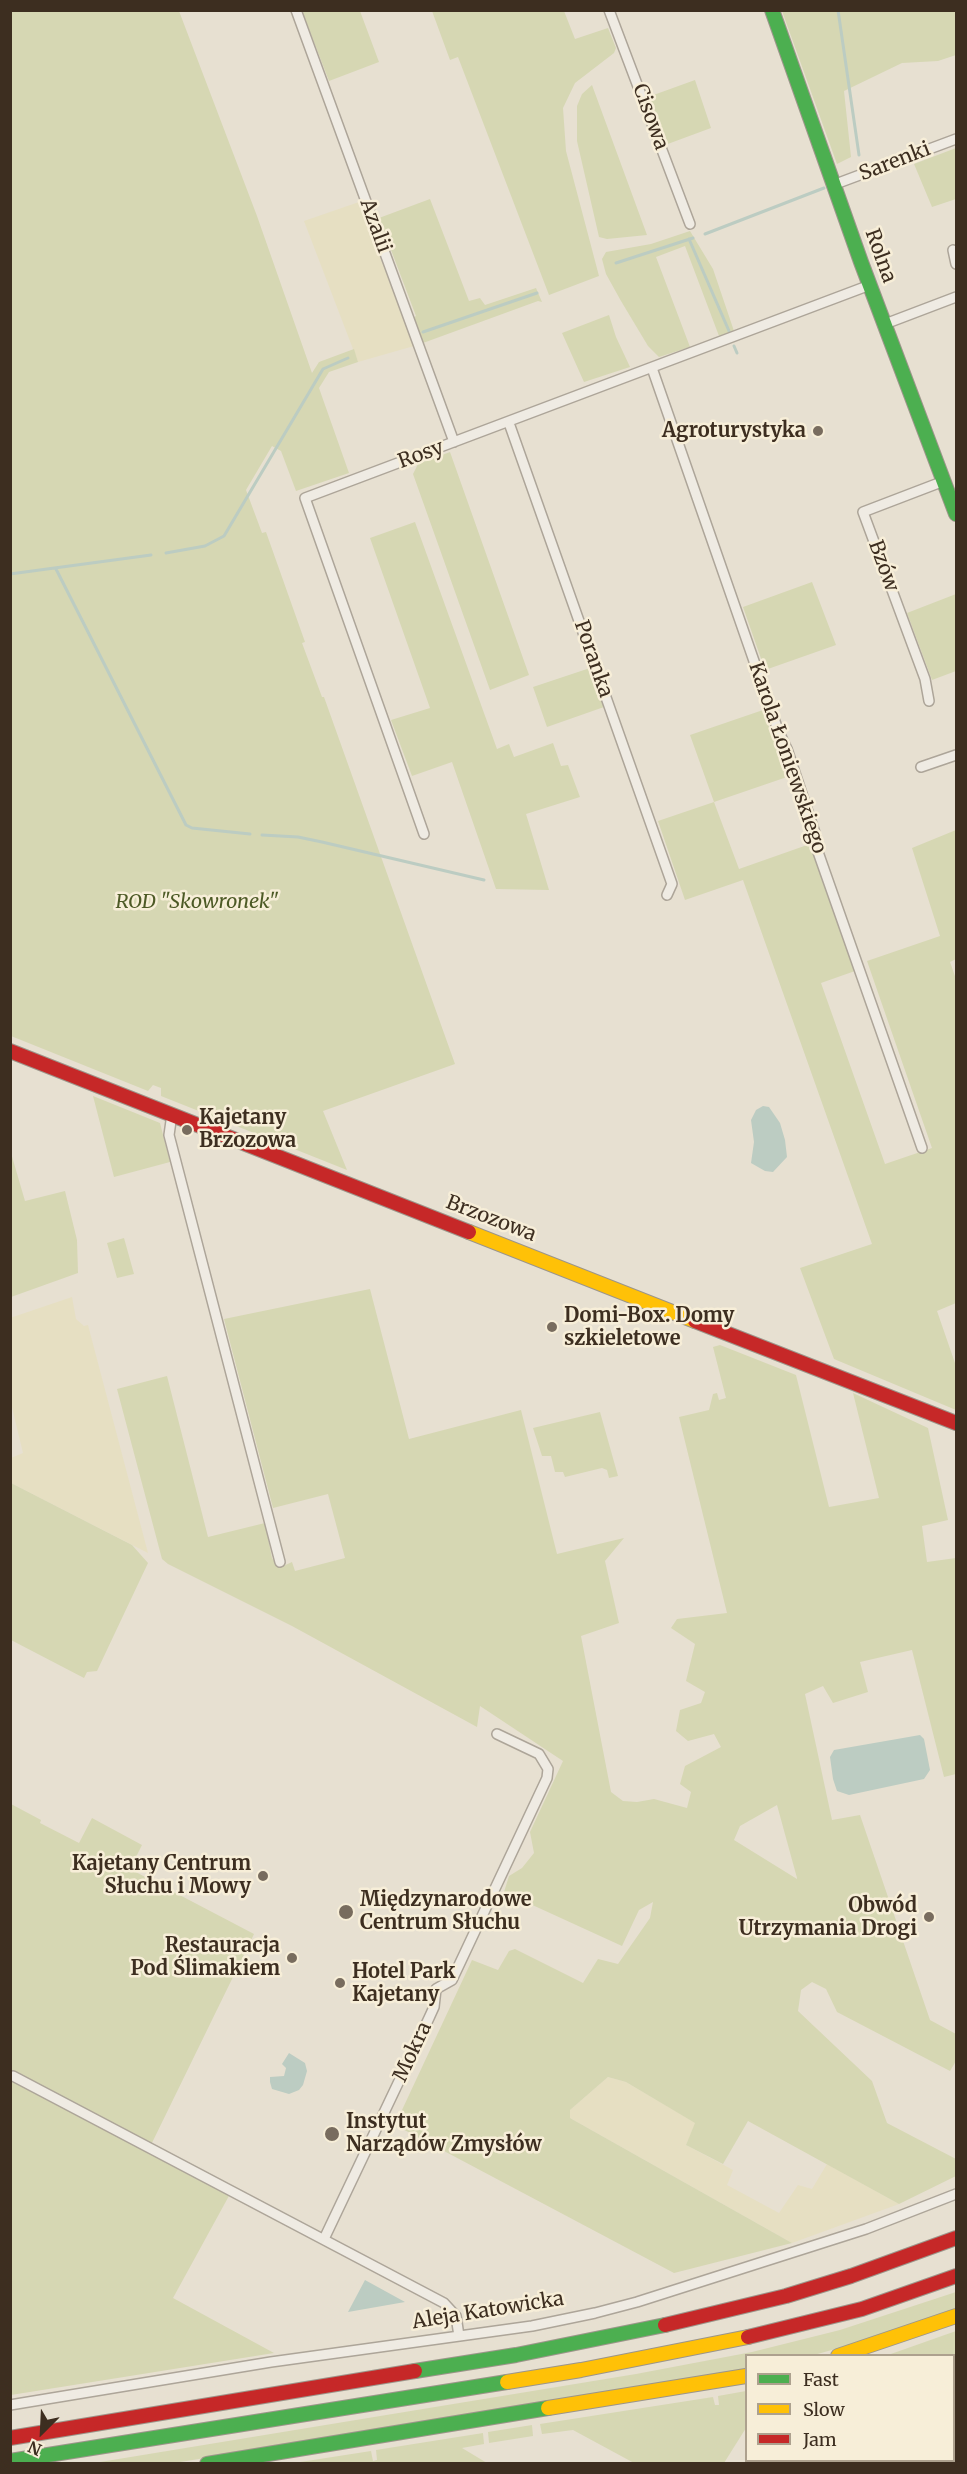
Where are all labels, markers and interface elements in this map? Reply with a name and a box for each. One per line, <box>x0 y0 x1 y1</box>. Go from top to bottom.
street label: Cisowa <box>627 81 673 153</box>
street label: Sarenki <box>856 137 934 187</box>
street label: Azalii <box>354 196 396 256</box>
street label: Rolna <box>859 226 901 286</box>
place label: Agroturystyka <box>662 419 806 443</box>
marker: Agroturystyka <box>811 424 825 438</box>
street label: Rosy <box>395 436 447 474</box>
street label: Bzów <box>863 537 903 595</box>
street label: Poranka <box>569 617 617 701</box>
street label: Karola Łoniewskiego <box>743 659 831 857</box>
park label: ROD "Skowronek" <box>115 890 279 914</box>
place label: Kajetany Brzozowa <box>199 1106 296 1153</box>
marker: Kajetany Brzozowa <box>180 1123 194 1137</box>
street label: Brzozowa <box>443 1191 539 1247</box>
place label: Domi-Box. Domy szkieletowe <box>564 1304 734 1351</box>
marker: Domi-Box. Domy szkieletowe <box>545 1320 559 1334</box>
place label: Kajetany Centrum Słuchu i Mowy <box>72 1852 251 1899</box>
marker: Kajetany Centrum Słuchu i Mowy <box>256 1869 270 1883</box>
place label: Międzynarodowe Centrum Słuchu <box>360 1888 532 1935</box>
place label: Obwód Utrzymania Drogi <box>739 1894 917 1941</box>
marker: Międzynarodowe Centrum Słuchu <box>337 1903 355 1921</box>
marker: Obwód Utrzymania Drogi <box>922 1910 936 1924</box>
place label: Restauracja Pod Ślimakiem <box>131 1934 280 1981</box>
marker: Restauracja Pod Ślimakiem <box>285 1951 299 1965</box>
place label: Hotel Park Kajetany <box>352 1960 456 2007</box>
marker: Hotel Park Kajetany <box>333 1976 347 1990</box>
street label: Mokra <box>389 2018 437 2086</box>
place label: Instytut Narządów Zmysłów <box>346 2110 542 2157</box>
marker: Instytut Narządów Zmysłów <box>323 2125 341 2143</box>
street label: Aleja Katowicka <box>411 2287 565 2335</box>
legend <box>745 2354 955 2462</box>
text: Fast <box>803 2368 839 2391</box>
text: Slow <box>803 2398 845 2421</box>
north arrow <box>12 2402 72 2462</box>
text: Jam <box>803 2428 837 2451</box>
text: N <box>25 2437 45 2460</box>

